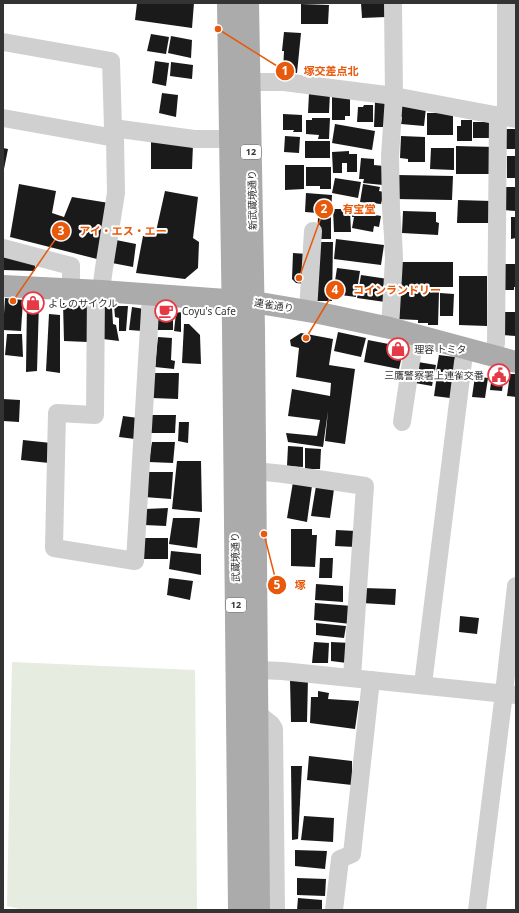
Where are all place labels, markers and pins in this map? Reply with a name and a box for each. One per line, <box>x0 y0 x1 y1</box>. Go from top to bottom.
callout: 塚交差点北 <box>275 60 366 83</box>
callout: 有宝堂 <box>314 198 383 221</box>
callout: アイ・エス・エー <box>51 219 175 242</box>
callout: コインランドリー <box>325 279 449 302</box>
shop icon: よしのサイクル <box>20 290 46 316</box>
place label: よしのサイクル <box>48 296 118 310</box>
cafe icon: Coyu's Cafe <box>153 298 179 324</box>
place label: Coyu's Cafe <box>182 304 236 318</box>
shop icon: 理容 トミタ <box>385 336 411 362</box>
place label: 理容 トミタ <box>414 342 467 356</box>
public building icon: 三鷹警察署上連雀交番 <box>486 362 512 388</box>
place label: 三鷹警察署上連雀交番 <box>384 368 484 382</box>
callout: 塚 <box>267 573 314 596</box>

